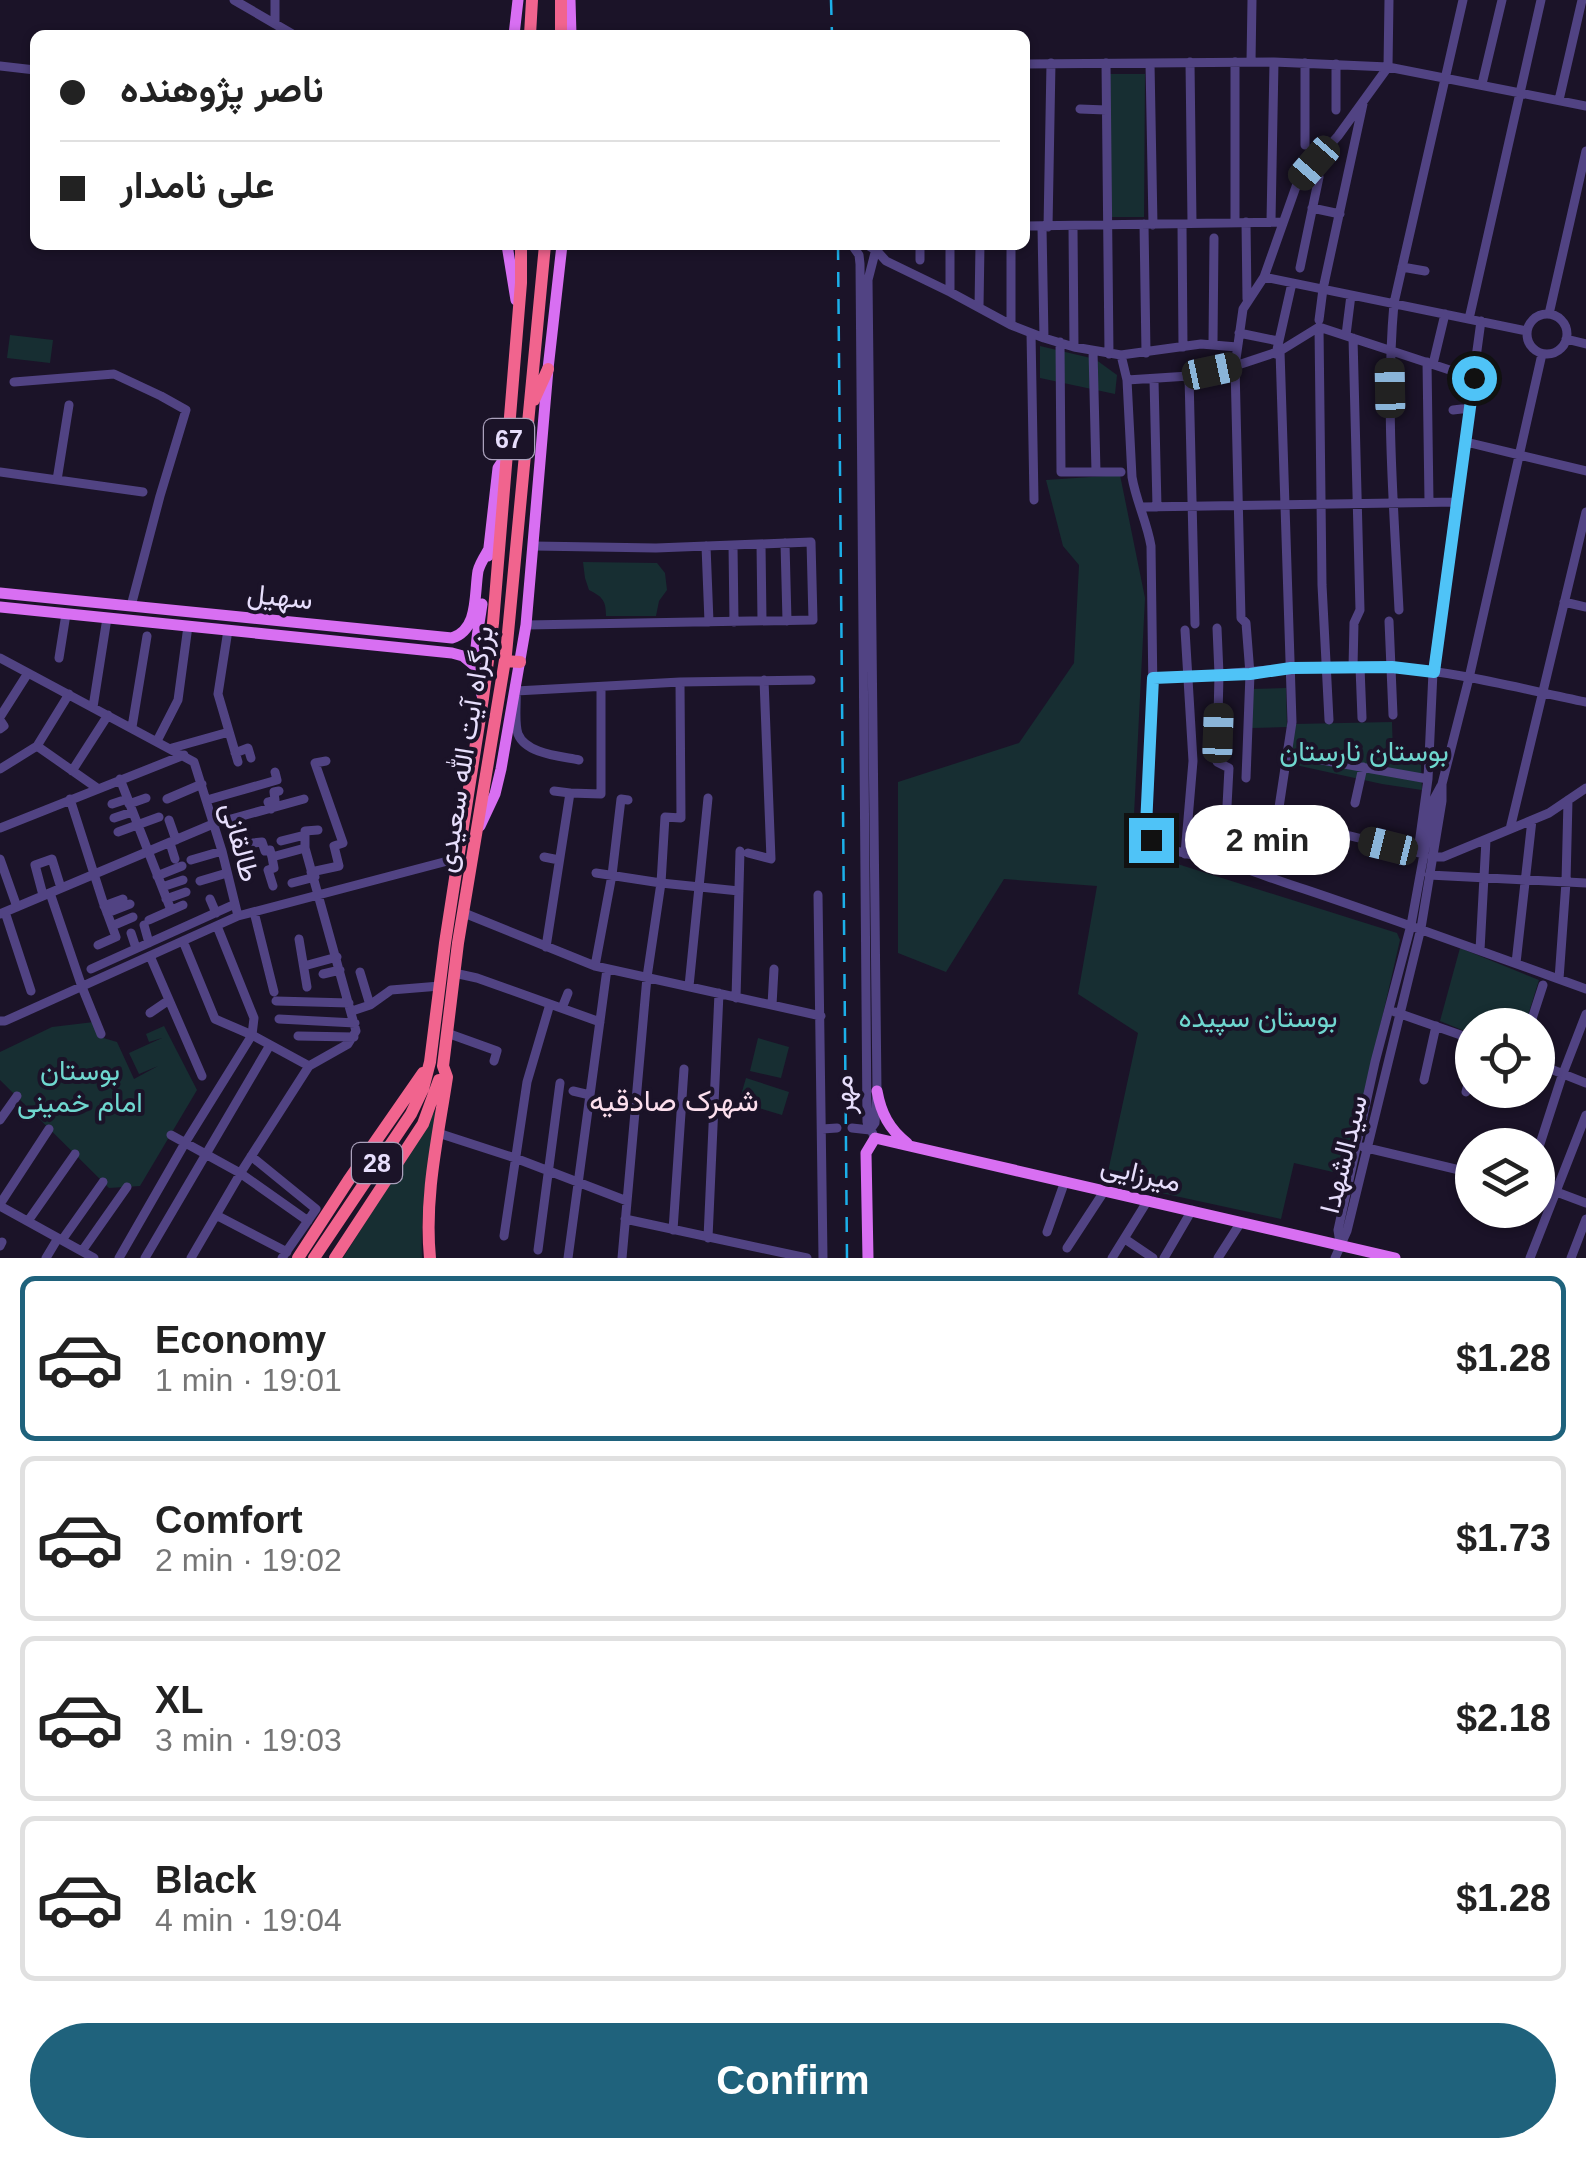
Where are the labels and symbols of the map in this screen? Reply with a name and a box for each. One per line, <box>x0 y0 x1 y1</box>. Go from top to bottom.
car <box>1283 131 1345 195</box>
car <box>1180 350 1244 392</box>
route start <box>1452 356 1497 401</box>
car <box>1374 358 1406 418</box>
road number: 67 <box>484 419 534 459</box>
street label: سهیل <box>245 578 314 617</box>
street label: بزرگراه آیت الله سعیدی <box>429 623 501 875</box>
car <box>1202 702 1234 764</box>
park label: بوستان نارستان <box>1279 736 1449 769</box>
street label: طالقانی <box>214 799 266 886</box>
callout: 2 min <box>1186 805 1351 875</box>
route end <box>1129 818 1174 863</box>
car <box>1355 824 1421 868</box>
park label: بوستان سپیده <box>1179 1002 1337 1036</box>
park label: بوستان امام خمینی <box>17 1055 143 1121</box>
street label: مهر <box>827 1074 862 1117</box>
district label: شهرک صادقیه <box>589 1084 759 1119</box>
street label: سیدالشهدا <box>1314 1092 1375 1217</box>
road number: 28 <box>352 1143 402 1183</box>
street label: میرزایی <box>1097 1149 1184 1200</box>

